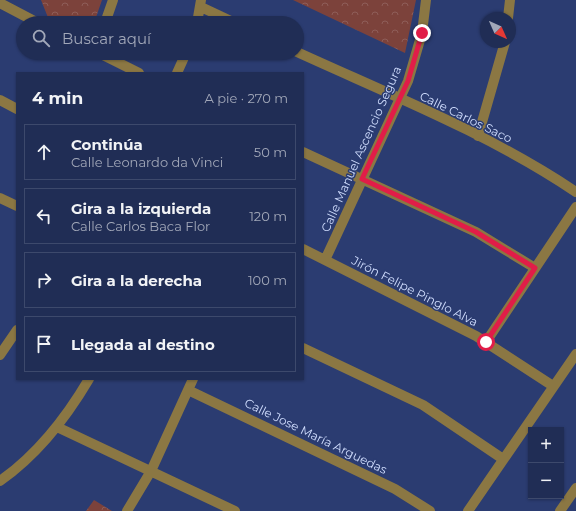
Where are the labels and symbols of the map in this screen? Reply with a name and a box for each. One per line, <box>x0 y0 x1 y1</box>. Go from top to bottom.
north arrow <box>480 12 516 48</box>
route end <box>413 24 431 42</box>
street label: Calle Manuel Ascencio Segura <box>318 64 404 234</box>
street label: Calle Carlos Saco <box>417 88 515 146</box>
street label: Jirón Felipe Pinglo Alva <box>349 252 481 329</box>
route start <box>477 333 495 351</box>
street label: Calle Jose María Arguedas <box>242 395 390 477</box>

